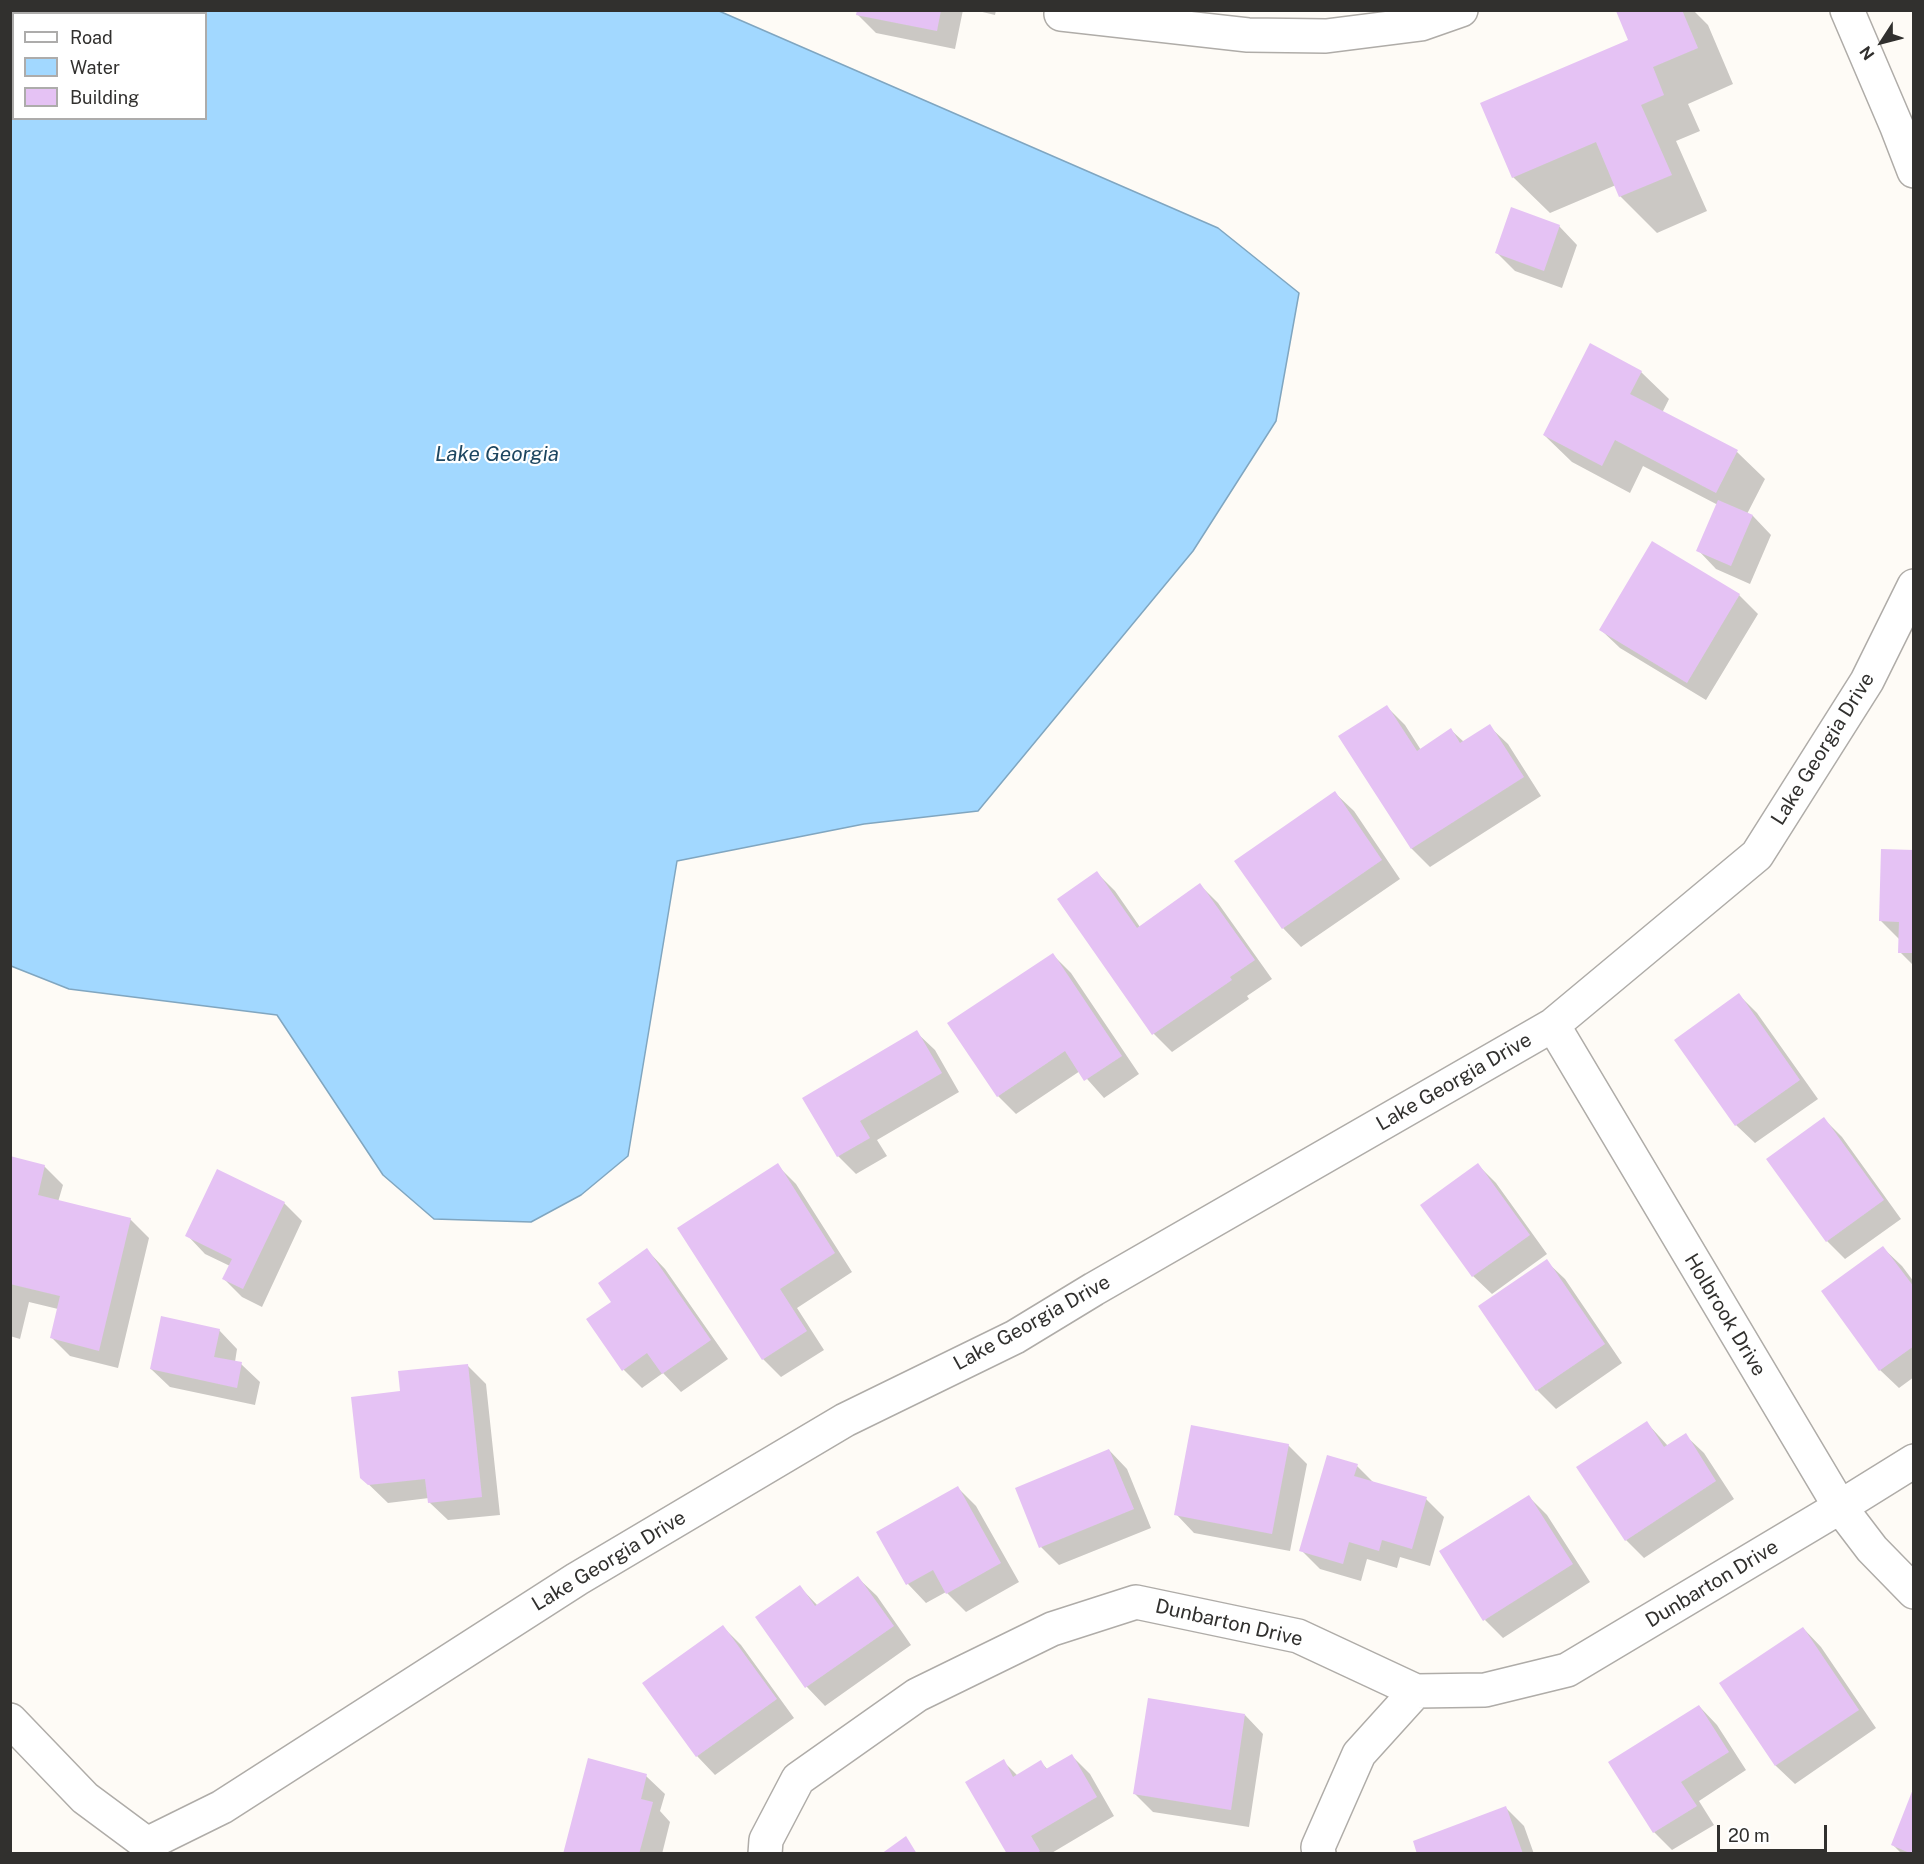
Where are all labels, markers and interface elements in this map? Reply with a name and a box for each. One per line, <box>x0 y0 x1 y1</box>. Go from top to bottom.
legend <box>12 12 207 120</box>
north arrow <box>1852 12 1912 72</box>
text: Road <box>70 27 113 48</box>
text: N <box>1856 42 1878 64</box>
text: Water <box>70 57 120 78</box>
text: Building <box>70 87 139 108</box>
water label: Lake Georgia <box>435 442 559 468</box>
street label: Lake Georgia Drive <box>1766 668 1880 830</box>
street label: Lake Georgia Drive <box>1372 1028 1536 1136</box>
street label: Holbrook Drive <box>1679 1249 1771 1381</box>
street label: Lake Georgia Drive <box>950 1270 1114 1376</box>
street label: Lake Georgia Drive <box>528 1506 690 1616</box>
street label: Dunbarton Drive <box>1641 1535 1783 1633</box>
street label: Dunbarton Drive <box>1153 1594 1305 1652</box>
scale bar <box>1720 1813 1830 1851</box>
text: 20 m <box>1728 1825 1770 1846</box>

